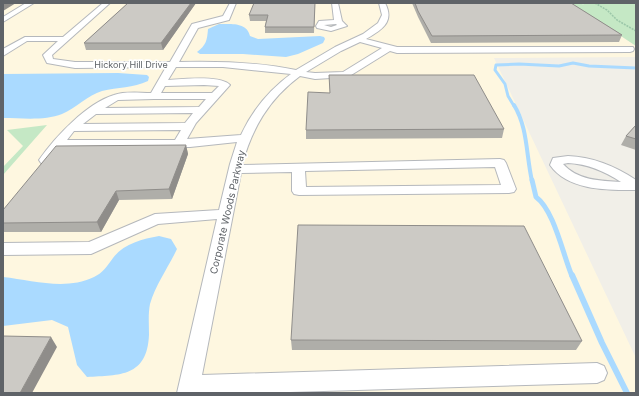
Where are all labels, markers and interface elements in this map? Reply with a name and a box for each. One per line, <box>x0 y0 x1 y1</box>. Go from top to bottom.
street label: Hickory Hill Drive <box>94 59 168 70</box>
street label: Corporate Woods Parkway <box>207 149 247 275</box>

